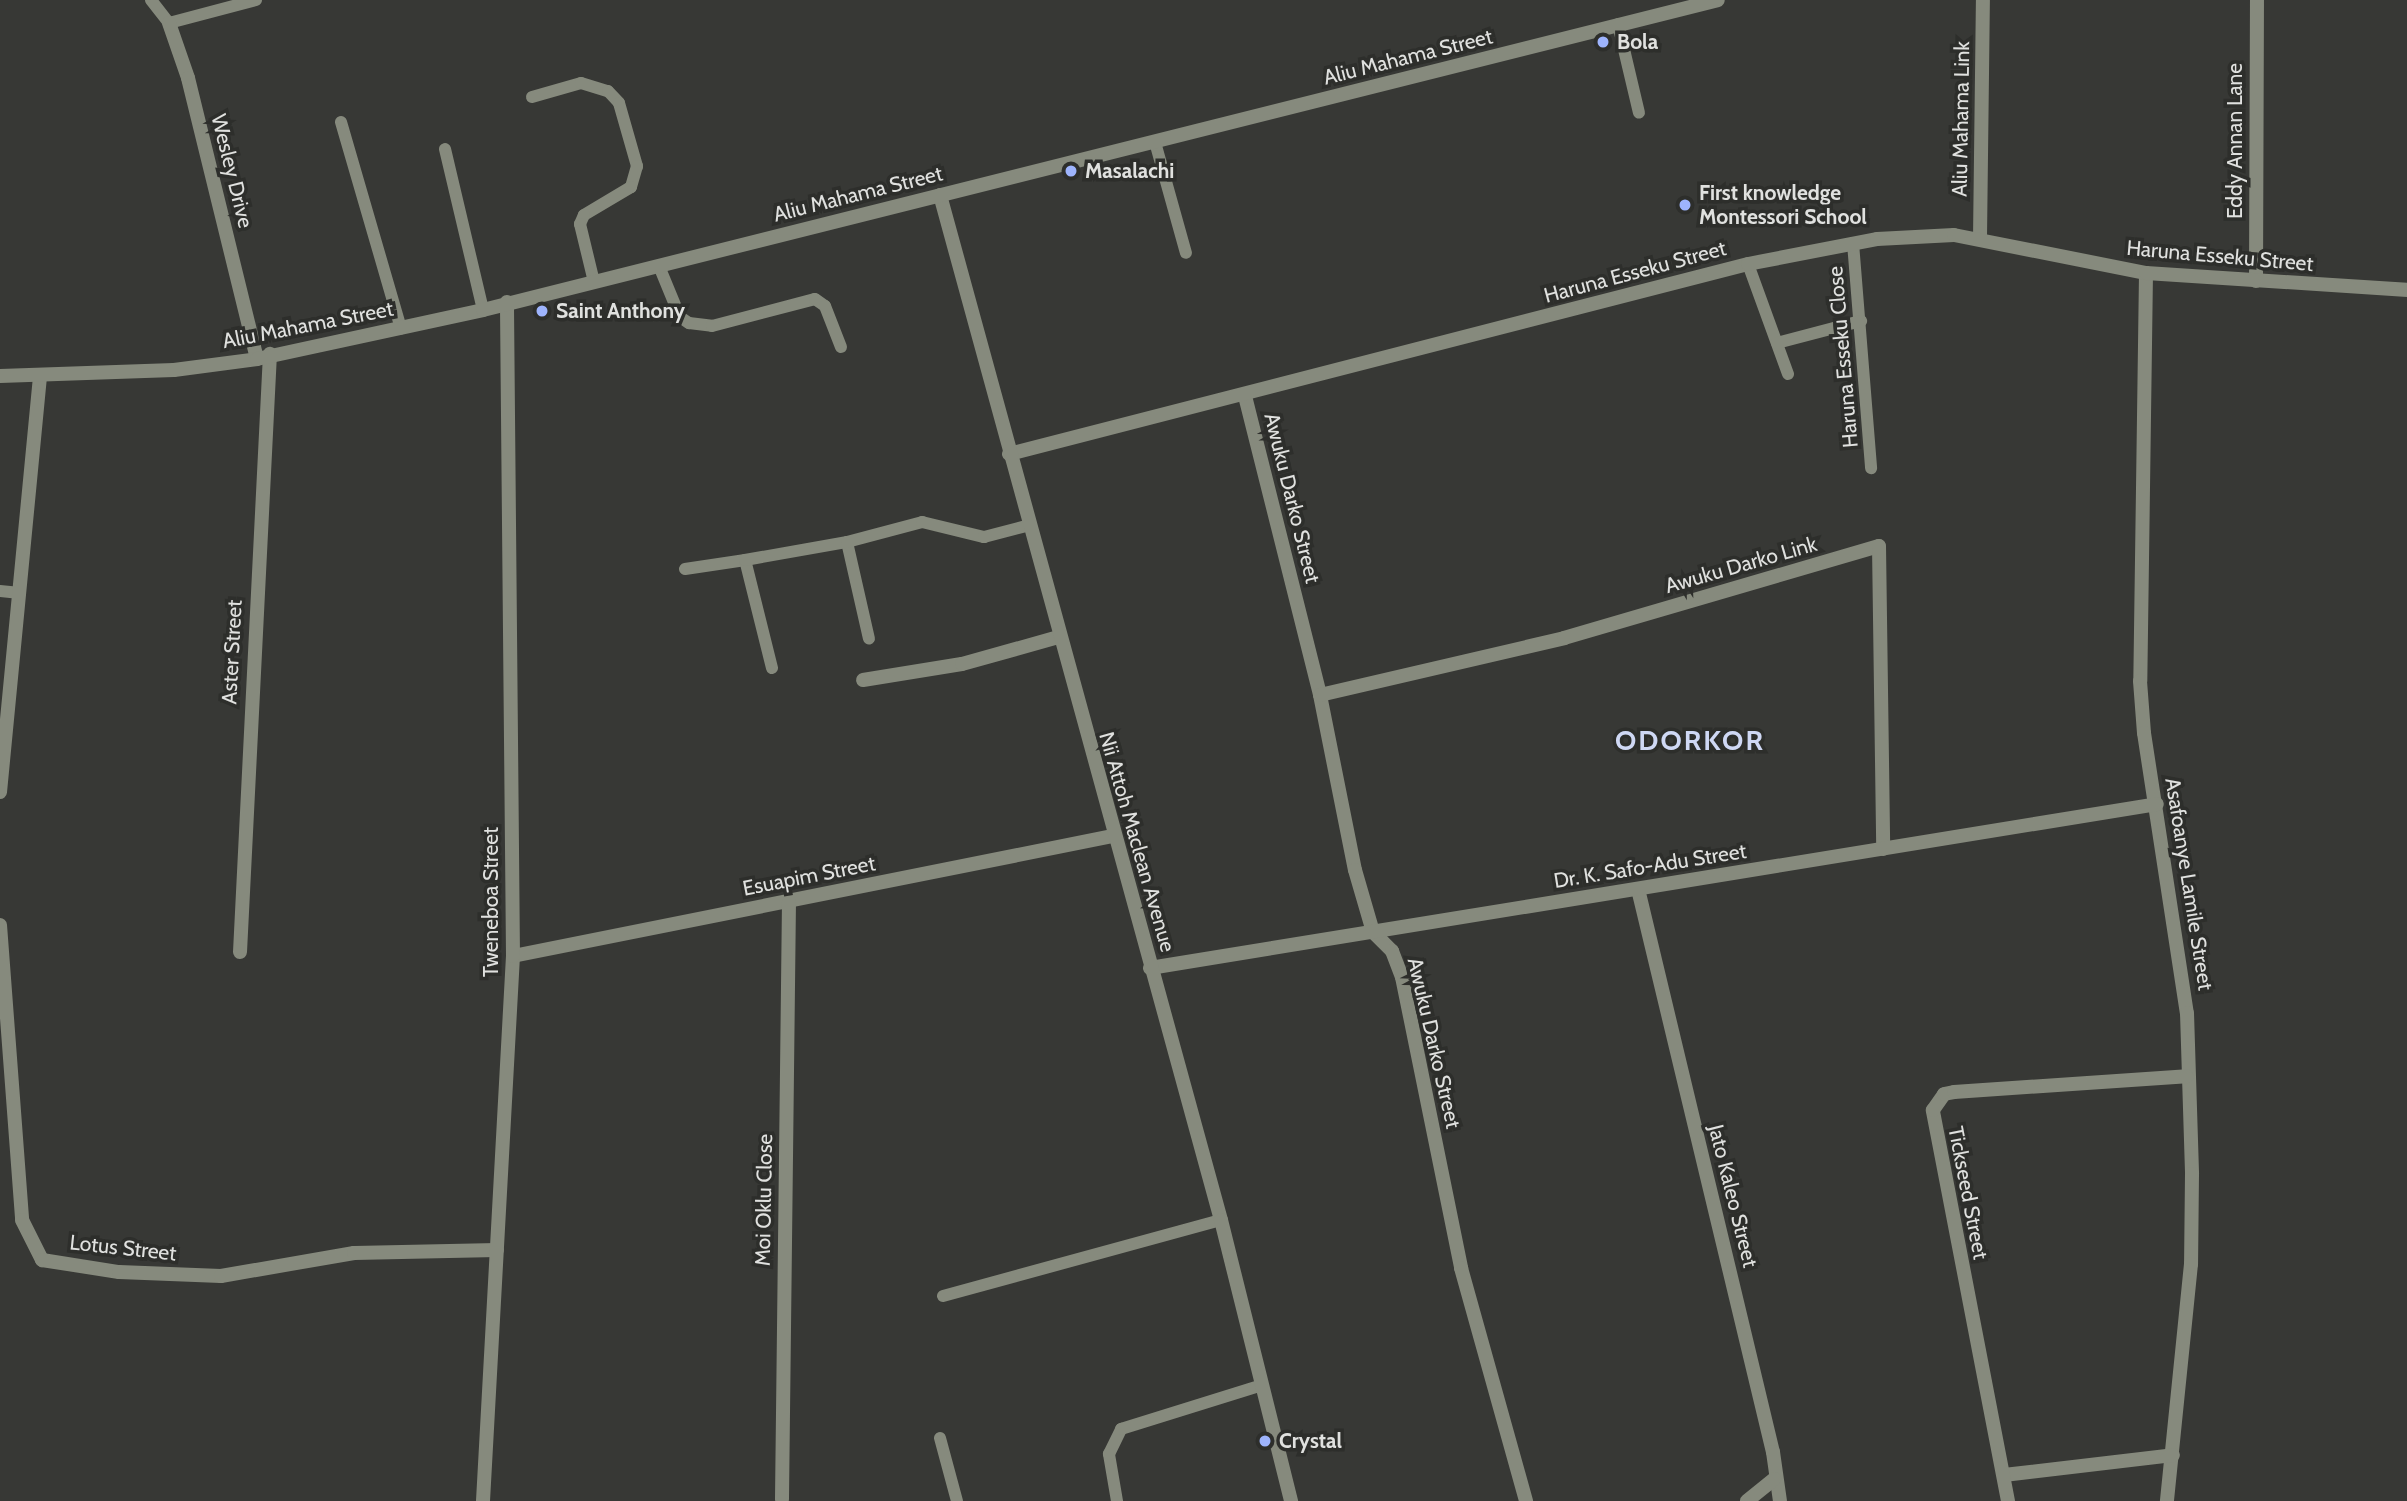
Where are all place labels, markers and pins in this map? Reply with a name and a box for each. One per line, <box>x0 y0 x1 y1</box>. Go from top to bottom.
place label: Bola <box>1617 29 1658 55</box>
marker: Bola <box>1595 34 1611 50</box>
place label: Masalachi <box>1085 158 1174 184</box>
marker: Masalachi <box>1063 163 1079 179</box>
place label: First knowledge Montessori School <box>1699 180 1867 230</box>
marker: First knowledge Montessori School <box>1677 197 1693 213</box>
place label: Saint Anthony <box>556 298 685 324</box>
marker: Saint Anthony <box>534 303 550 319</box>
place label: Crystal <box>1279 1428 1342 1454</box>
marker: Crystal <box>1257 1433 1273 1449</box>

